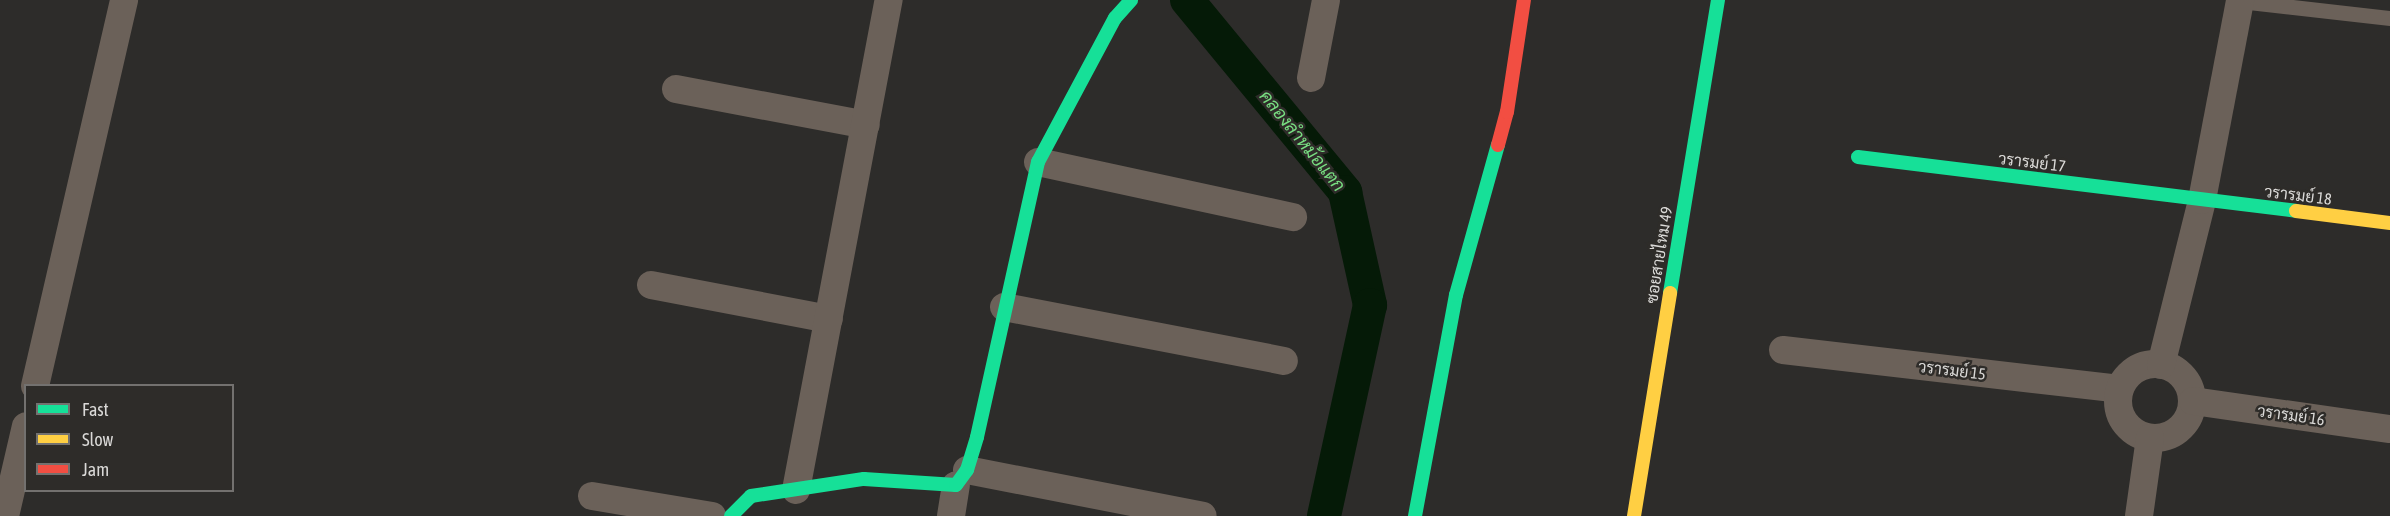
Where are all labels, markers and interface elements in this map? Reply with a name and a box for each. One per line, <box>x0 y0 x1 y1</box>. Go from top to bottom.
water label: คลองลำหม้อแตก <box>1255 86 1349 196</box>
street label: วรารมย์ 17 <box>1997 148 2067 176</box>
street label: วรารมย์ 18 <box>2263 181 2333 209</box>
street label: ซอยสายไหม 49 <box>1642 205 1676 305</box>
street label: วรารมย์ 15 <box>1917 356 1987 384</box>
legend <box>24 384 234 492</box>
text: Fast <box>82 399 109 420</box>
street label: วรารมย์ 16 <box>2256 401 2326 429</box>
text: Slow <box>82 429 113 450</box>
text: Jam <box>82 459 109 480</box>

